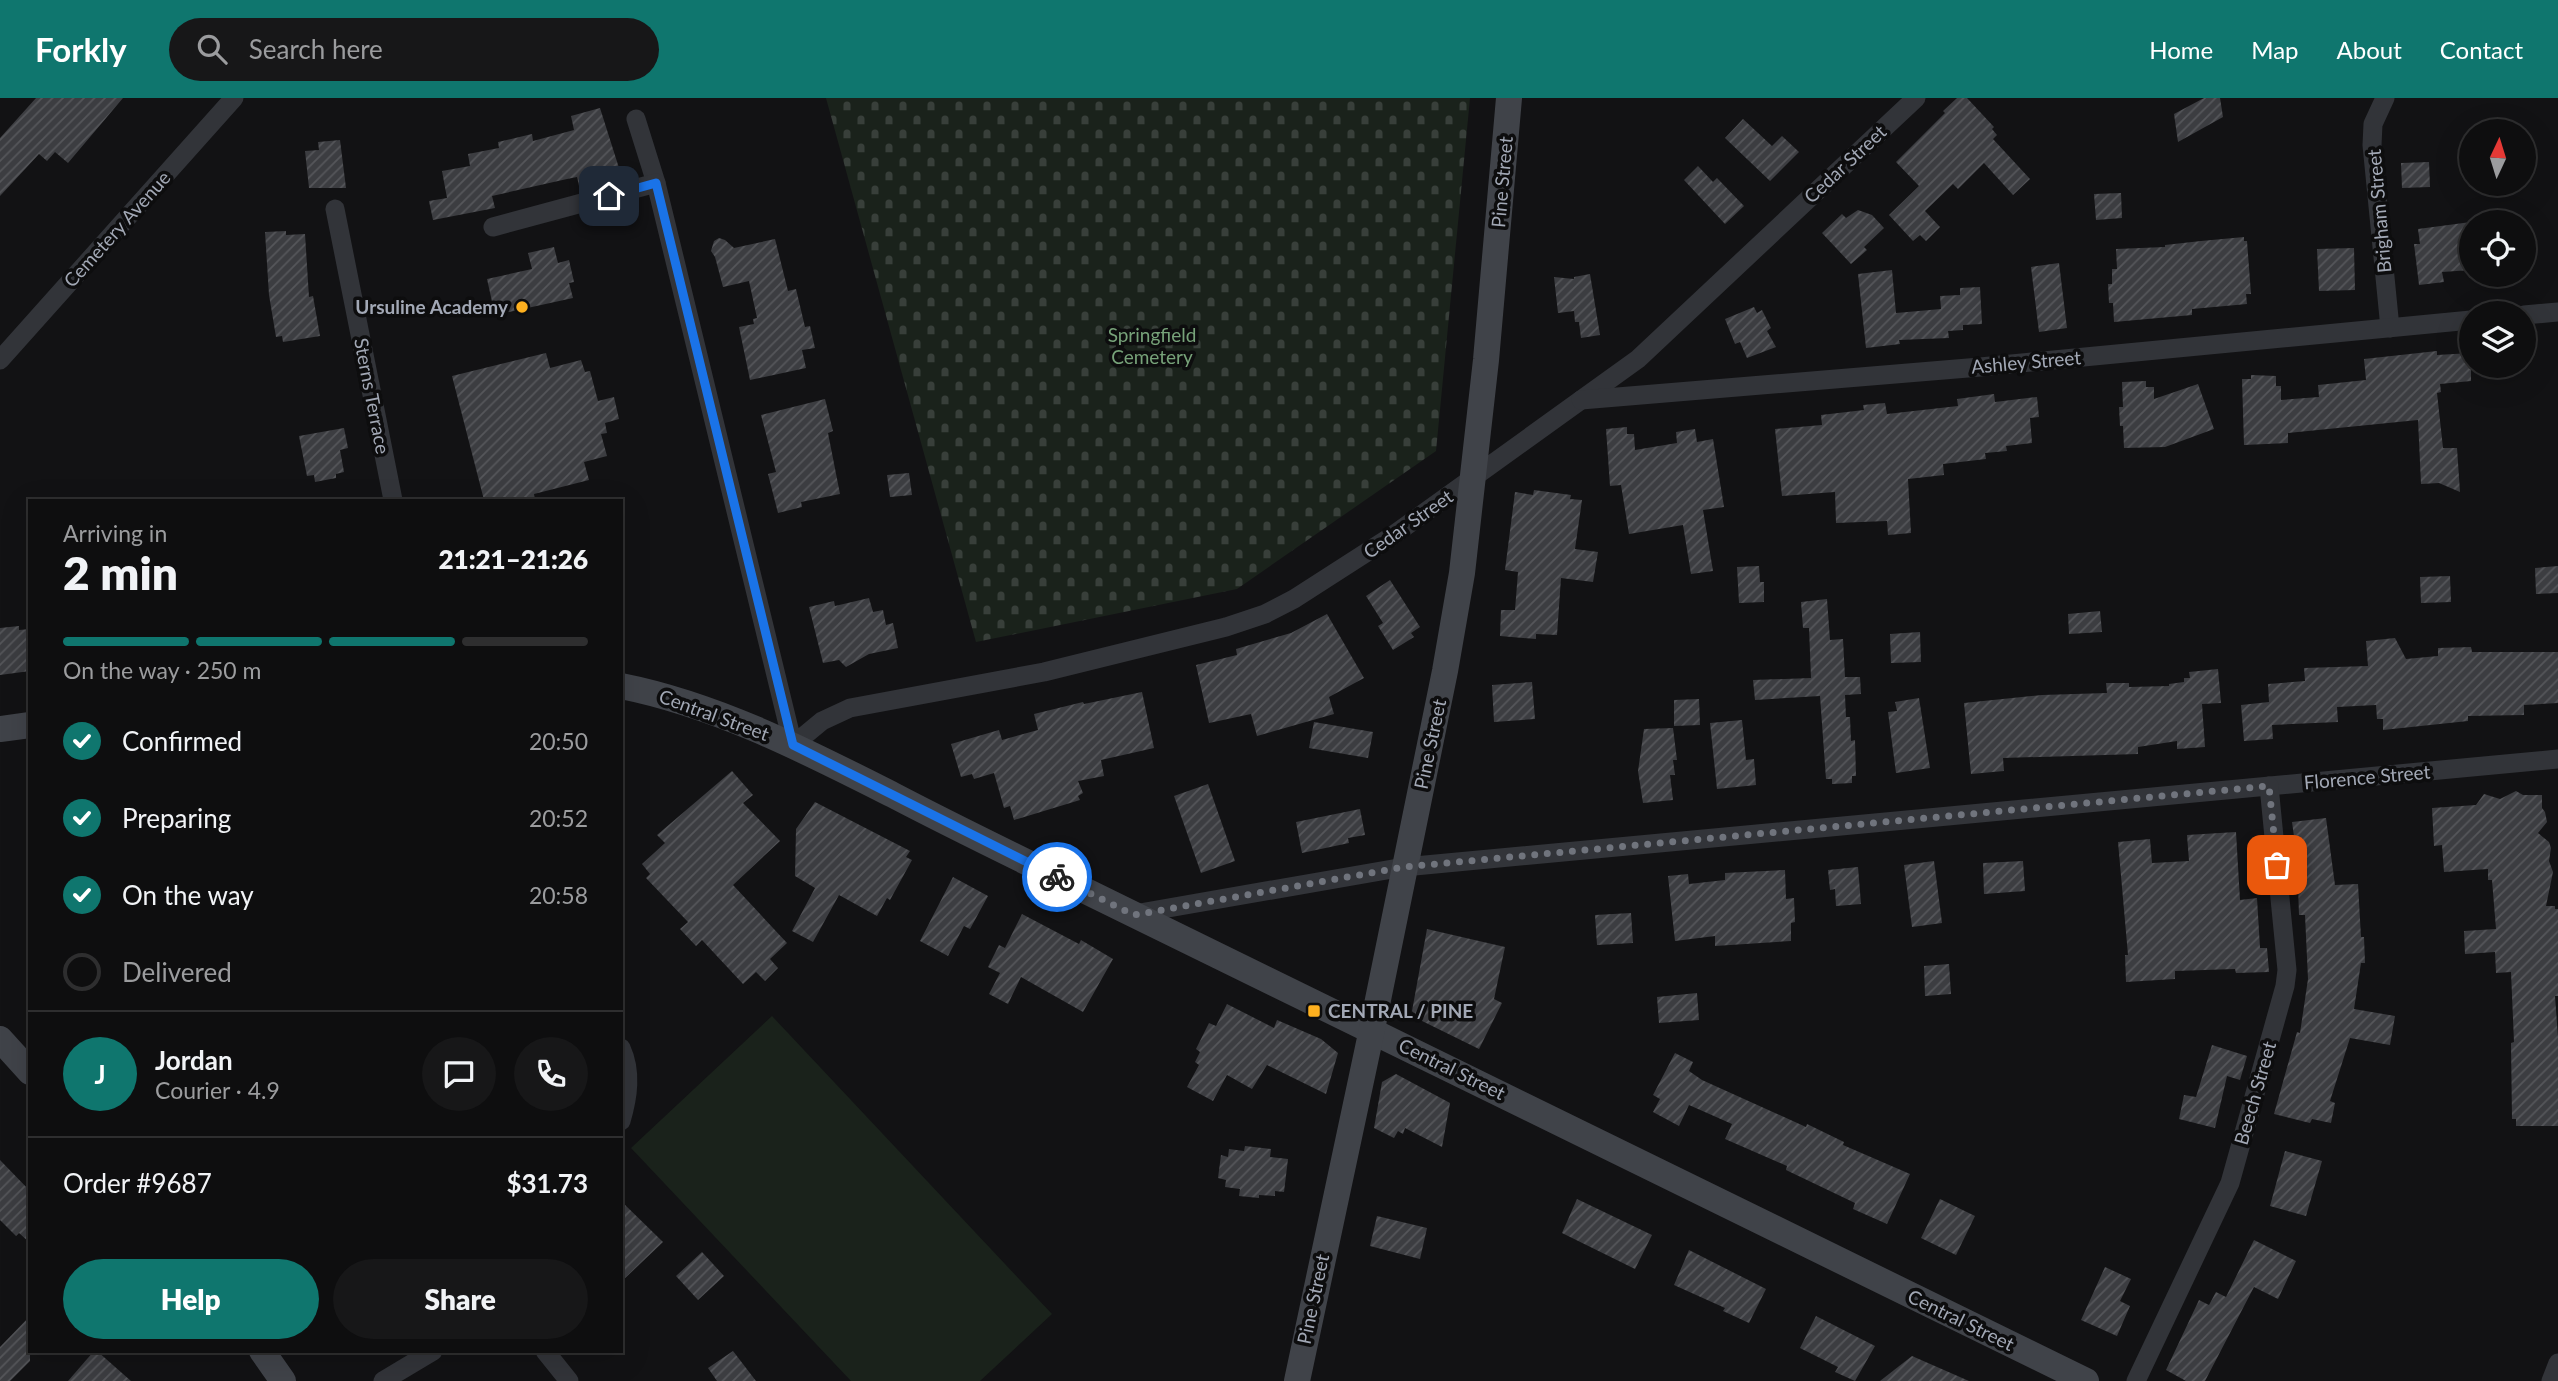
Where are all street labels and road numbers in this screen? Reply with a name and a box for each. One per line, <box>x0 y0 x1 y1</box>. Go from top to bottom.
street label: Cedar Street <box>1799 120 1891 208</box>
street label: Pine Street <box>1486 135 1517 229</box>
street label: Brigham Street <box>2362 148 2395 274</box>
street label: Cemetery Avenue <box>58 166 175 291</box>
street label: Sterns Terrace <box>350 336 395 456</box>
street label: Ashley Street <box>1970 345 2082 378</box>
street label: Cedar Street <box>1359 484 1457 563</box>
street label: Central Street <box>656 684 772 745</box>
street label: Pine Street <box>1409 697 1450 791</box>
street label: Florence Street <box>2303 760 2431 793</box>
street label: Central Street <box>1395 1033 1509 1104</box>
street label: Beech Street <box>2229 1038 2280 1147</box>
street label: Pine Street <box>1292 1252 1333 1346</box>
street label: Central Street <box>1904 1284 2018 1355</box>

